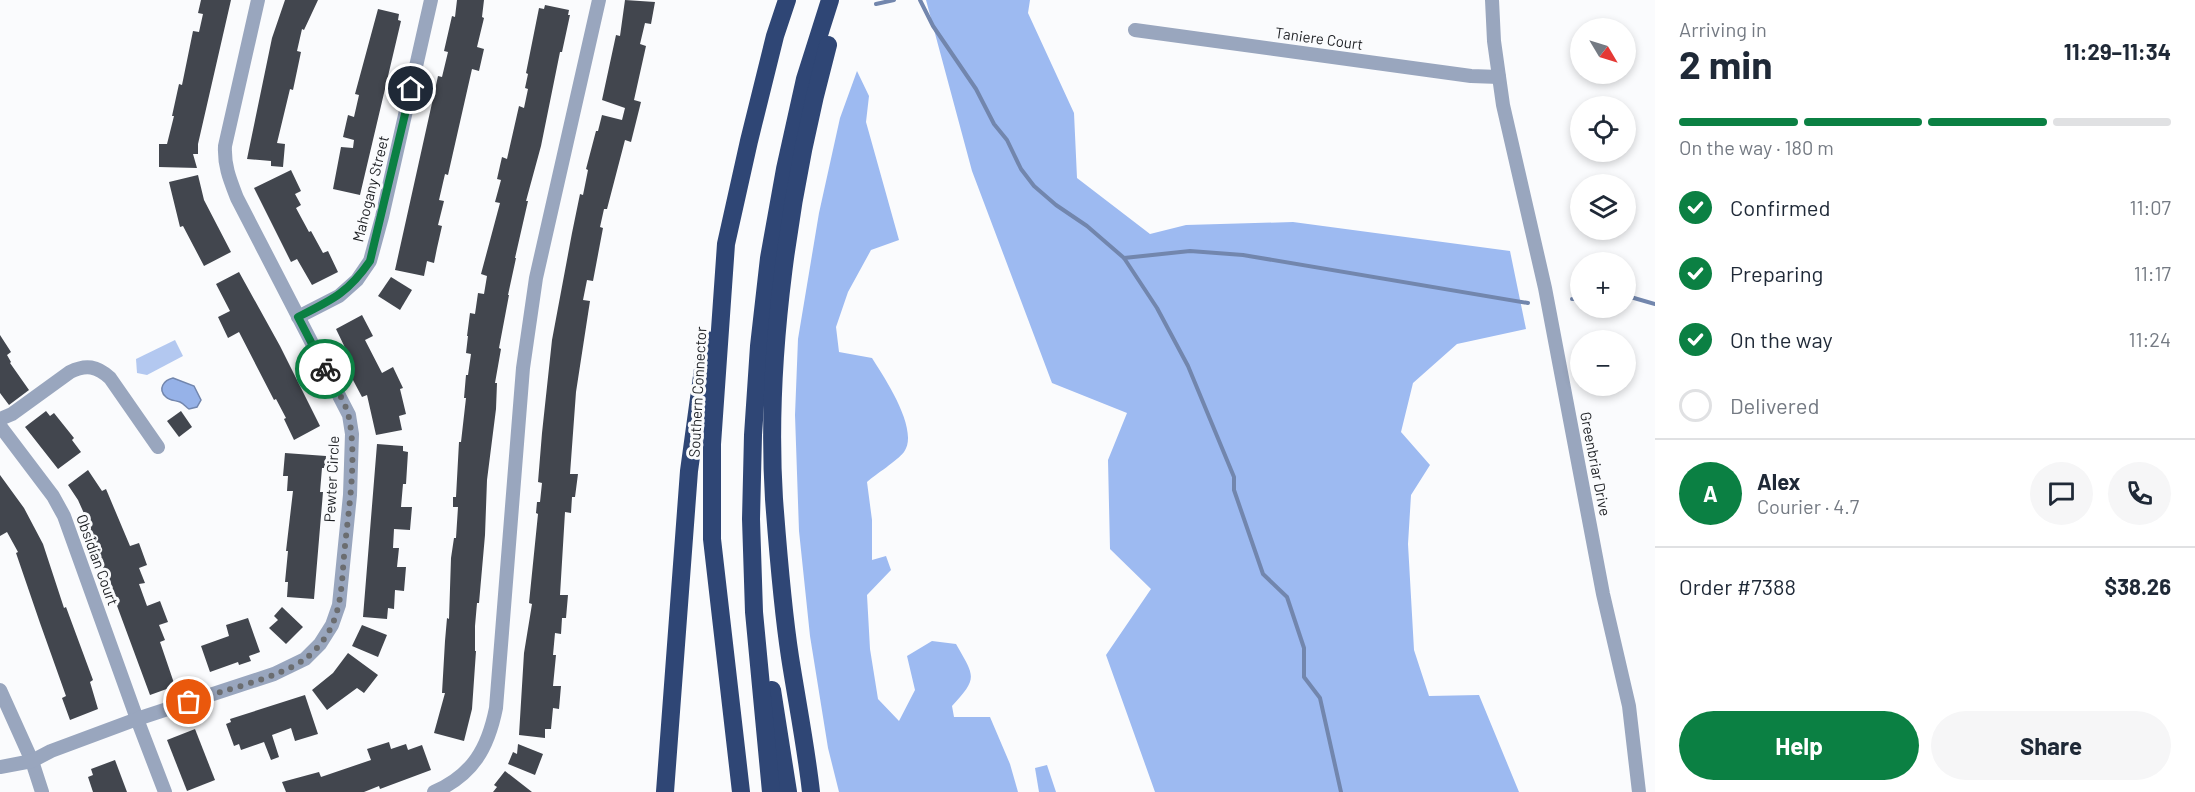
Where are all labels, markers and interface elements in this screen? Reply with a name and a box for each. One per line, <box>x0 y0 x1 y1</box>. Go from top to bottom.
text: Arriving in <box>1679 17 1767 41</box>
north arrow <box>1570 18 1636 84</box>
map controls <box>1570 18 1636 396</box>
street label: Taniere Court <box>1274 23 1364 53</box>
text: 11:29–11:34 <box>2064 38 2171 64</box>
text: 2 min <box>1679 40 1772 87</box>
pin <box>385 63 436 114</box>
icon: home <box>394 72 427 105</box>
button: locate <box>1570 96 1636 162</box>
street label: Mahogany Street <box>348 134 392 244</box>
text: On the way · 180 m <box>1679 135 1834 159</box>
button: layers <box>1570 174 1636 240</box>
icon: check <box>1679 191 1712 224</box>
text: Confirmed <box>1730 194 1830 220</box>
text: 11:07 <box>2129 195 2171 219</box>
button: + <box>1570 252 1636 318</box>
icon: check <box>1679 257 1712 290</box>
text: Preparing <box>1730 260 1823 286</box>
text: 11:17 <box>2134 261 2171 285</box>
icon: check <box>1679 323 1712 356</box>
street label: Southern Connector <box>685 326 709 458</box>
text: On the way <box>1730 326 1833 352</box>
text: 11:24 <box>2128 327 2171 351</box>
button: − <box>1570 330 1636 396</box>
courier <box>295 339 355 399</box>
icon: bike <box>309 353 342 386</box>
text: Delivered <box>1730 392 1819 418</box>
street label: Greenbriar Drive <box>1577 410 1615 517</box>
street label: Pewter Circle <box>320 435 342 523</box>
button: chat <box>2030 462 2093 525</box>
button: phone <box>2108 462 2171 525</box>
text: Alex <box>1757 468 1800 494</box>
text: A <box>1703 480 1718 506</box>
text: Courier · 4.7 <box>1757 494 1859 518</box>
street label: Obsidian Court <box>73 512 123 608</box>
text: Order #7388 <box>1679 573 1796 599</box>
text: $38.26 <box>2105 573 2171 599</box>
pin <box>163 676 214 727</box>
icon: bag <box>172 685 205 718</box>
button: Help <box>1679 711 1919 780</box>
button: Share <box>1931 711 2171 780</box>

